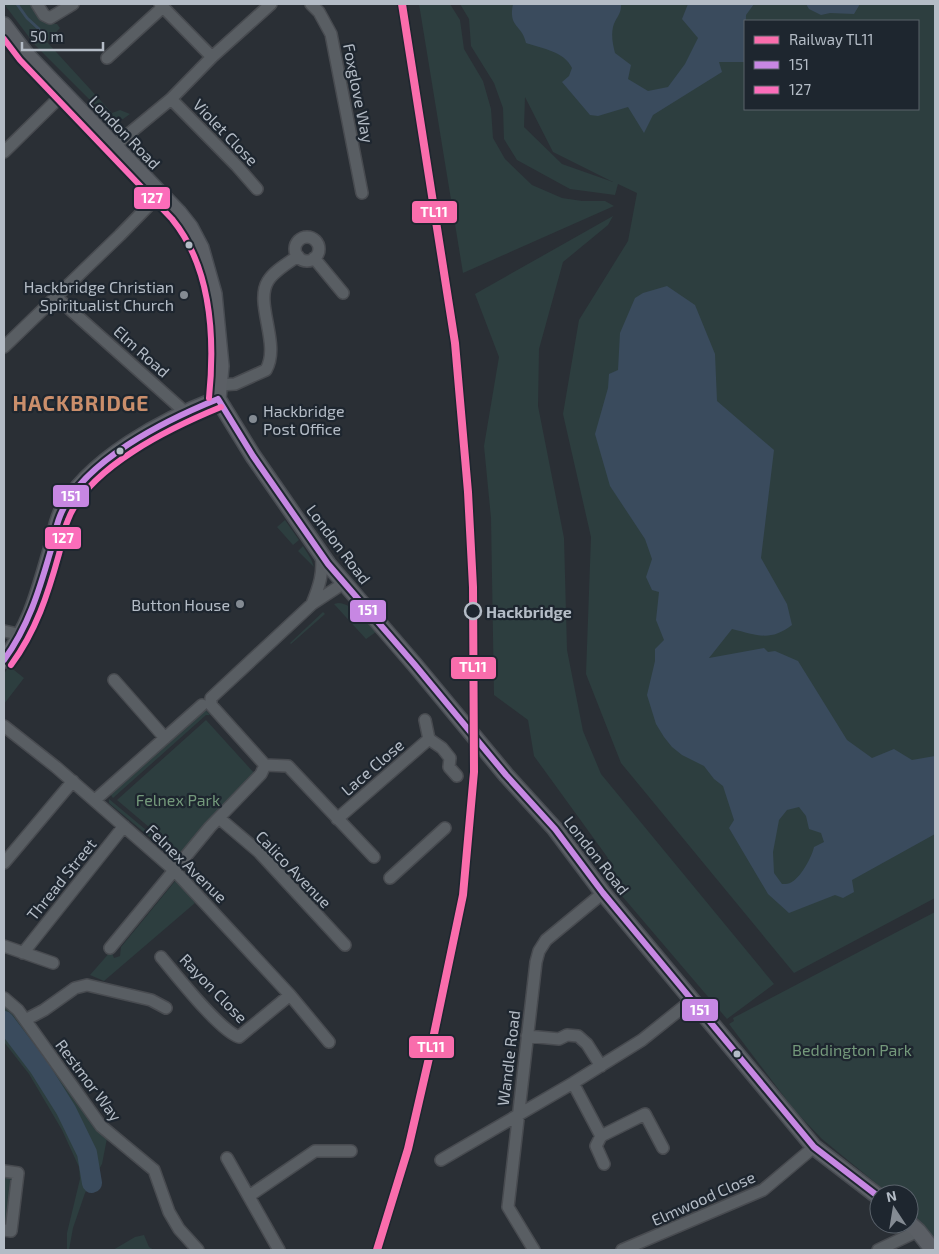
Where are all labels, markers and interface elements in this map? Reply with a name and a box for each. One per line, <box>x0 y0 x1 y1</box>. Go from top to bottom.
scale bar <box>22 20 104 52</box>
legend <box>744 20 919 110</box>
text: 50 m <box>30 27 64 45</box>
text: Railway TL11 <box>789 30 873 48</box>
street label: Foxglove Way <box>340 42 378 145</box>
text: 151 <box>789 55 809 73</box>
text: 127 <box>789 80 811 98</box>
street label: London Road <box>85 91 165 173</box>
street label: Violet Close <box>189 95 263 169</box>
line badge: 127 <box>133 186 171 210</box>
text: 127 <box>141 189 163 206</box>
line badge: TL11 <box>411 200 458 224</box>
text: TL11 <box>420 203 448 220</box>
unlabelled marker <box>184 240 194 250</box>
place label: Hackbridge Christian Spiritualist Church <box>24 277 174 314</box>
marker: Hackbridge Christian Spiritualist Church <box>178 289 190 301</box>
street label: Elm Road <box>110 321 174 381</box>
district label: HACKBRIDGE <box>12 390 150 415</box>
place label: Hackbridge Post Office <box>263 401 345 438</box>
marker: Hackbridge Post Office <box>247 413 259 425</box>
unlabelled marker <box>115 446 125 456</box>
line badge: 151 <box>52 484 90 508</box>
text: 151 <box>61 487 81 504</box>
street label: London Road <box>303 501 375 587</box>
line badge: 127 <box>44 526 82 550</box>
text: 127 <box>52 529 74 546</box>
place label: Button House <box>131 595 230 614</box>
marker: Button House <box>234 598 246 610</box>
line badge: 151 <box>349 599 387 623</box>
text: 151 <box>358 601 378 618</box>
marker: Hackbridge <box>464 602 482 620</box>
place label: Hackbridge <box>486 602 572 621</box>
line badge: TL11 <box>450 656 497 680</box>
text: TL11 <box>459 658 487 675</box>
street label: Lace Close <box>337 735 407 799</box>
park label: Felnex Park <box>136 790 220 809</box>
street label: London Road <box>560 812 634 898</box>
street label: Felnex Avenue <box>143 820 231 906</box>
street label: Calico Avenue <box>252 826 336 912</box>
street label: Thread Street <box>22 834 100 924</box>
street label: Rayon Close <box>176 950 252 1026</box>
line badge: 151 <box>681 998 719 1022</box>
text: 151 <box>690 1001 710 1018</box>
street label: Wandle Road <box>493 1009 523 1107</box>
street label: Restmor Way <box>52 1035 126 1125</box>
line badge: TL11 <box>408 1035 455 1059</box>
text: TL11 <box>417 1038 445 1055</box>
park label: Beddington Park <box>792 1040 912 1059</box>
unlabelled marker <box>732 1049 742 1059</box>
street label: Elmwood Close <box>648 1167 758 1229</box>
north arrow <box>869 1184 919 1234</box>
text: N <box>884 1186 898 1205</box>

